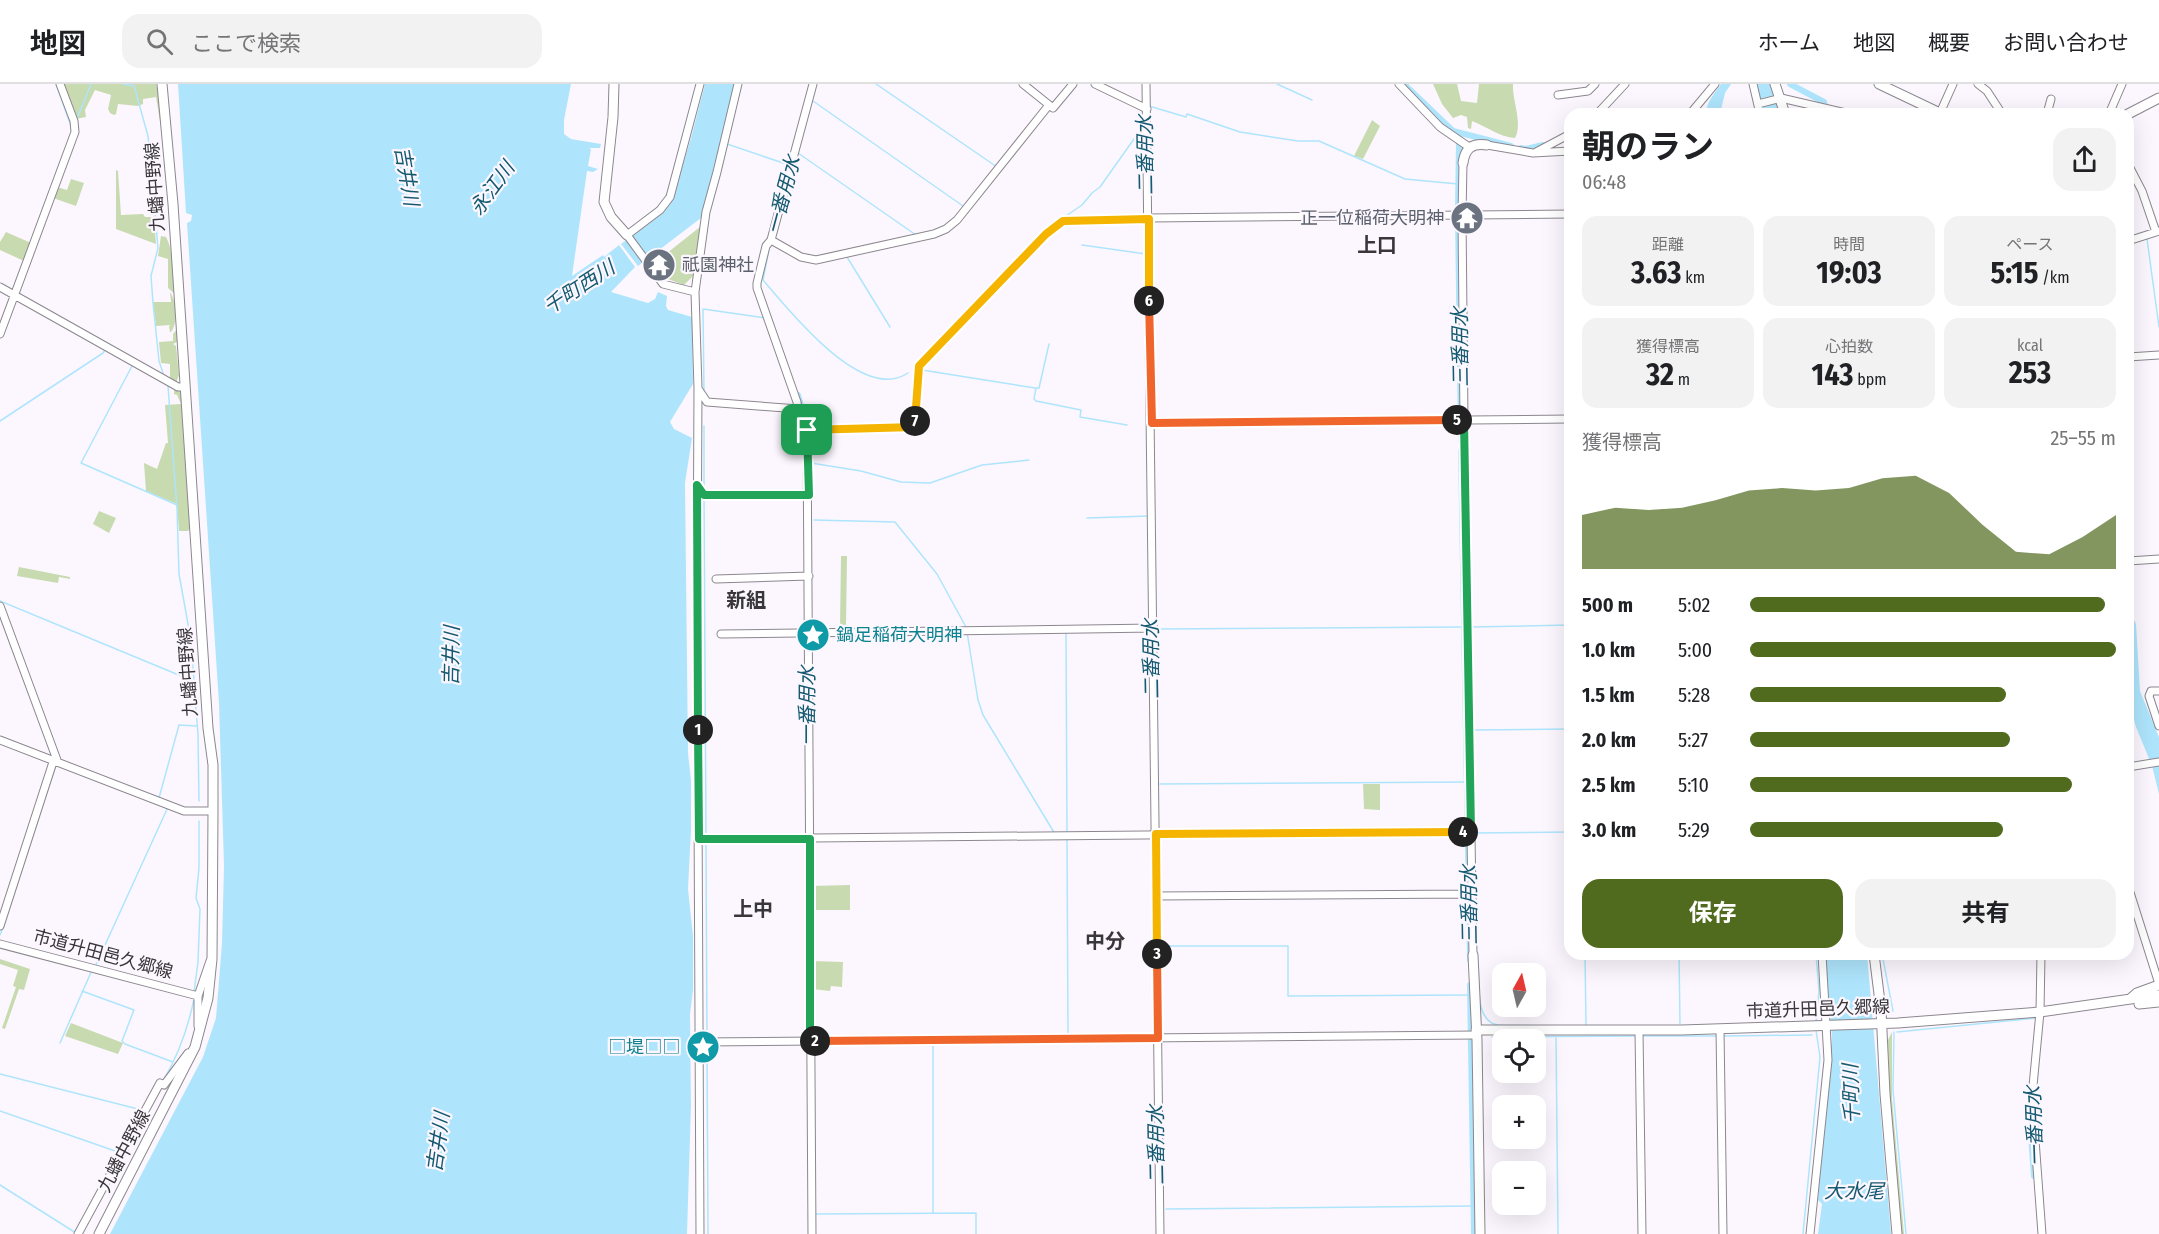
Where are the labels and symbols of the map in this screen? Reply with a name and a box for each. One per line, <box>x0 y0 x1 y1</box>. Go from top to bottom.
water label: 二番用水 <box>1132 113 1158 195</box>
street label: 九蟠中野線 <box>141 141 169 233</box>
water label: 吉井川 <box>390 144 424 210</box>
water label: 一番用水 <box>761 151 805 237</box>
water label: 永江川 <box>465 155 521 219</box>
temple icon: 正一位稲荷大明神 <box>1449 200 1485 236</box>
place label: 正一位稲荷大明神 <box>1300 207 1444 229</box>
district label: 上口 <box>1357 233 1397 257</box>
temple icon: 祇園神社 <box>641 247 677 283</box>
water label: 千町西川 <box>539 254 621 319</box>
place label: 祇園神社 <box>682 254 754 276</box>
pin: 6 <box>1134 286 1164 316</box>
water label: 三番用水 <box>1447 305 1473 387</box>
pin <box>781 404 832 455</box>
pin: 5 <box>1442 405 1472 435</box>
pin: 7 <box>900 406 930 436</box>
district label: 新組 <box>726 588 766 612</box>
place icon: 鍋足稲荷大明神 <box>795 617 831 653</box>
water label: 二番用水 <box>1138 617 1164 699</box>
water label: 吉井川 <box>438 624 464 686</box>
place label: 鍋足稲荷大明神 <box>836 624 962 646</box>
street label: 九蟠中野線 <box>174 626 202 718</box>
water label: 一番用水 <box>795 664 819 746</box>
pin: 1 <box>683 715 713 745</box>
pin: 4 <box>1448 817 1478 847</box>
water label: 三番用水 <box>1456 863 1482 945</box>
district label: 上中 <box>733 897 773 921</box>
street label: 市道升田邑久郷線 <box>31 925 175 983</box>
district label: 中分 <box>1085 929 1125 953</box>
pin: 3 <box>1142 939 1172 969</box>
north arrow <box>1492 963 1546 1017</box>
street label: 市道升田邑久郷線 <box>1746 995 1890 1023</box>
pin: 2 <box>800 1026 830 1056</box>
place icon: □堤□□ <box>685 1029 721 1065</box>
place label: □堤□□ <box>608 1036 680 1058</box>
water label: 千町川 <box>1838 1062 1864 1124</box>
water label: 一番用水 <box>2021 1084 2047 1166</box>
water label: 二番用水 <box>1143 1103 1169 1185</box>
street label: 九蟠中野線 <box>93 1106 155 1196</box>
water label: 吉井川 <box>422 1109 454 1173</box>
water label: 大水尾 <box>1824 1179 1886 1203</box>

